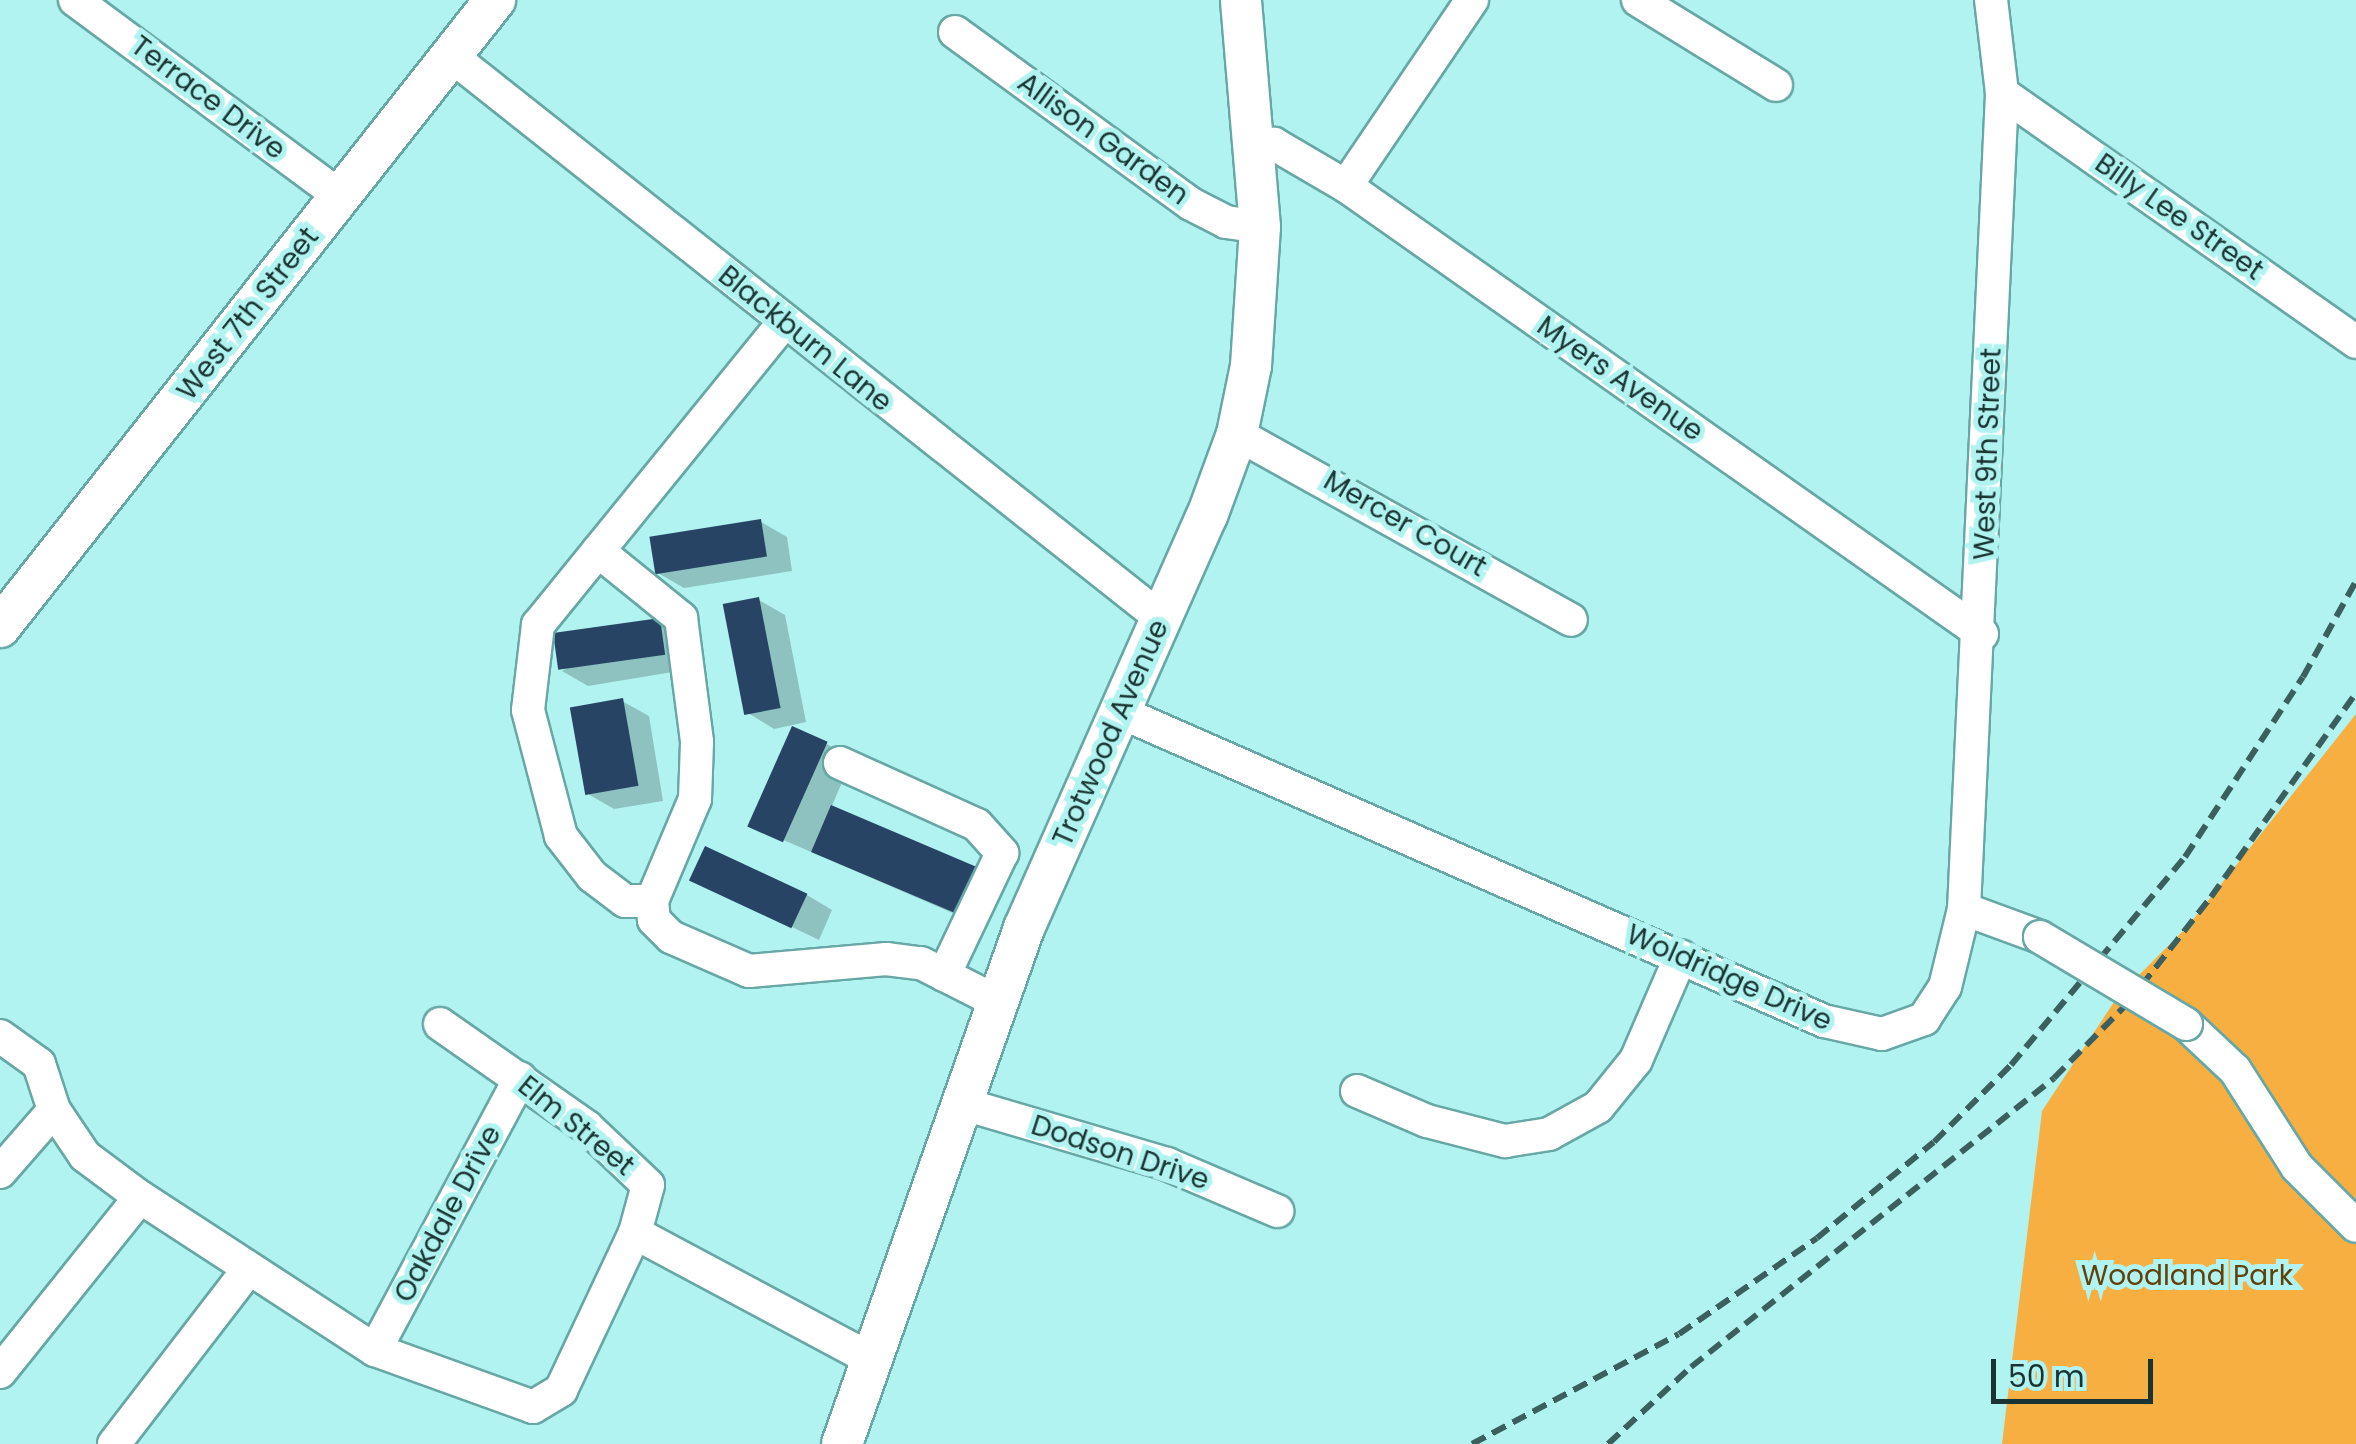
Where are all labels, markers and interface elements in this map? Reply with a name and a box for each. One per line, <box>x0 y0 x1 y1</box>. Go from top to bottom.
street label: Terrace Drive <box>124 29 292 167</box>
street label: Allison Garden <box>1011 66 1195 212</box>
street label: Billy Lee Street <box>2089 147 2269 287</box>
street label: West 7th Street <box>170 221 326 407</box>
street label: Blackburn Lane <box>712 259 898 419</box>
street label: Myers Avenue <box>1531 309 1709 449</box>
street label: West 9th Street <box>1968 347 2008 561</box>
street label: Mercer Court <box>1318 464 1492 584</box>
street label: Trotwood Avenue <box>1046 615 1176 851</box>
street label: Woldridge Drive <box>1621 918 1837 1038</box>
street label: Elm Street <box>511 1069 641 1183</box>
street label: Dodson Drive <box>1027 1108 1213 1198</box>
street label: Oakdale Drive <box>387 1120 509 1308</box>
park label: Woodland Park <box>2081 1259 2293 1293</box>
scale bar <box>1996 1339 2158 1401</box>
text: 50 m <box>2008 1355 2085 1398</box>

